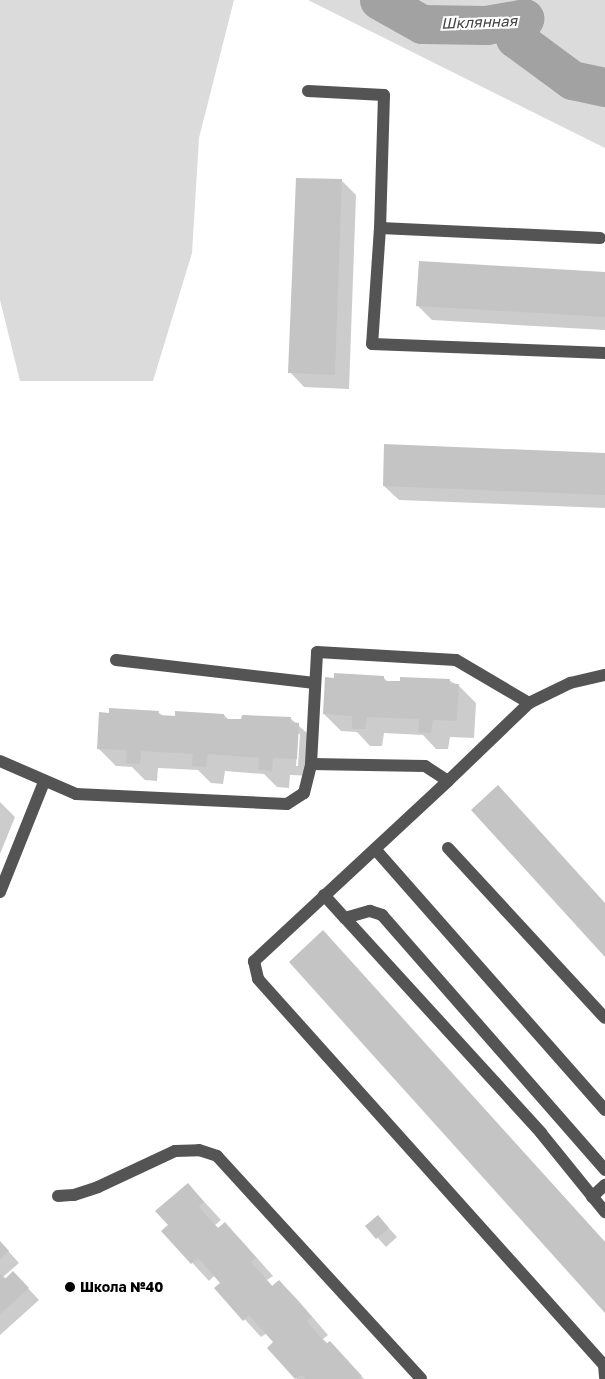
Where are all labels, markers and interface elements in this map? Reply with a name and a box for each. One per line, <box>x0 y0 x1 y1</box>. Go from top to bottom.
water label: Шклянная <box>441 12 517 32</box>
place label: Школа №40 <box>80 1279 163 1295</box>
marker: Школа №40 <box>64 1281 76 1293</box>

